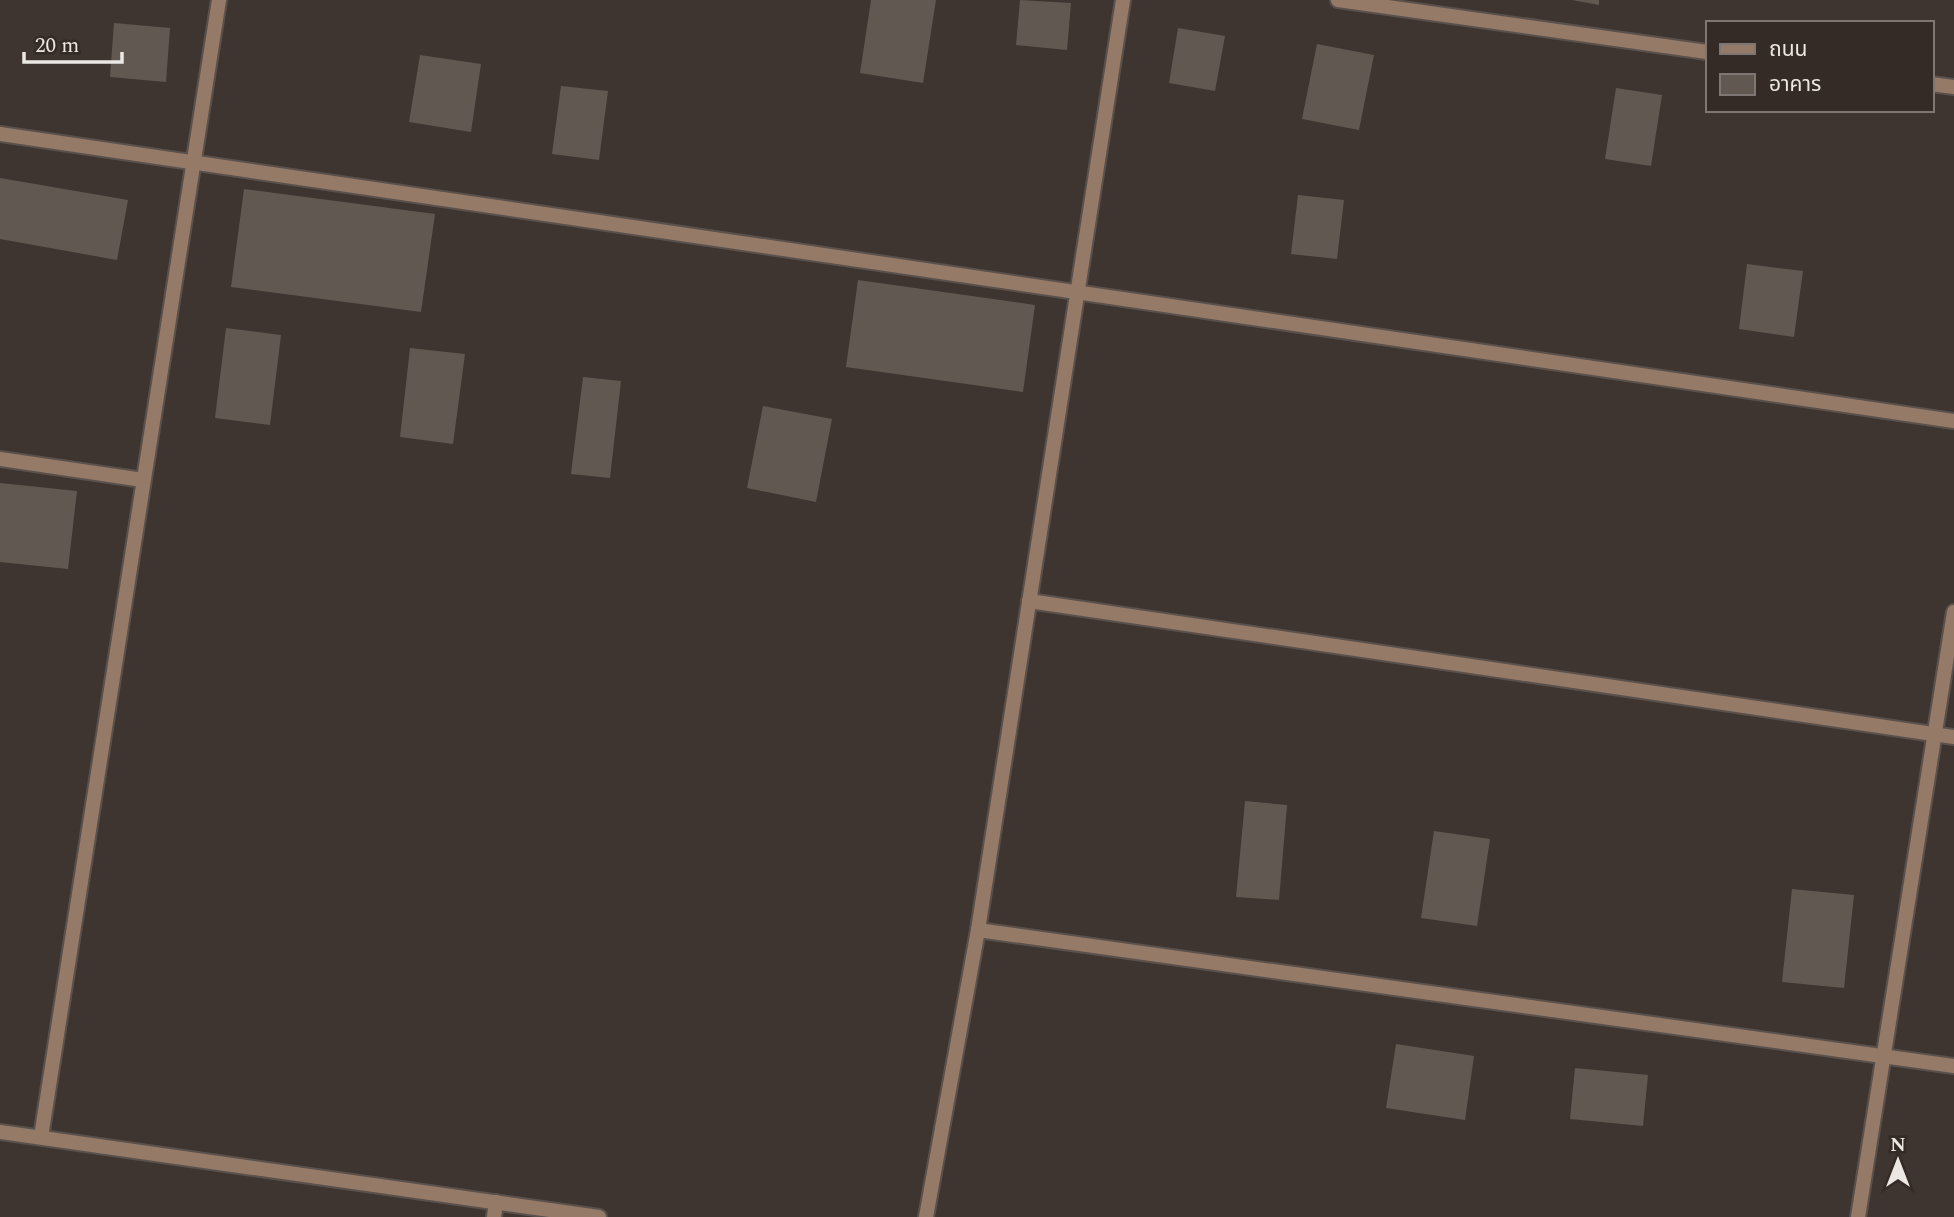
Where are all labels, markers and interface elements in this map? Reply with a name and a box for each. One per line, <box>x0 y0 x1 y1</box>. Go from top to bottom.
scale bar <box>24 21 122 65</box>
legend <box>1706 21 1933 112</box>
text: 20 m <box>35 30 79 62</box>
text: ถนน <box>1769 34 1807 66</box>
text: อาคาร <box>1769 69 1821 101</box>
north arrow <box>1863 1126 1933 1196</box>
text: N <box>1890 1131 1906 1160</box>

